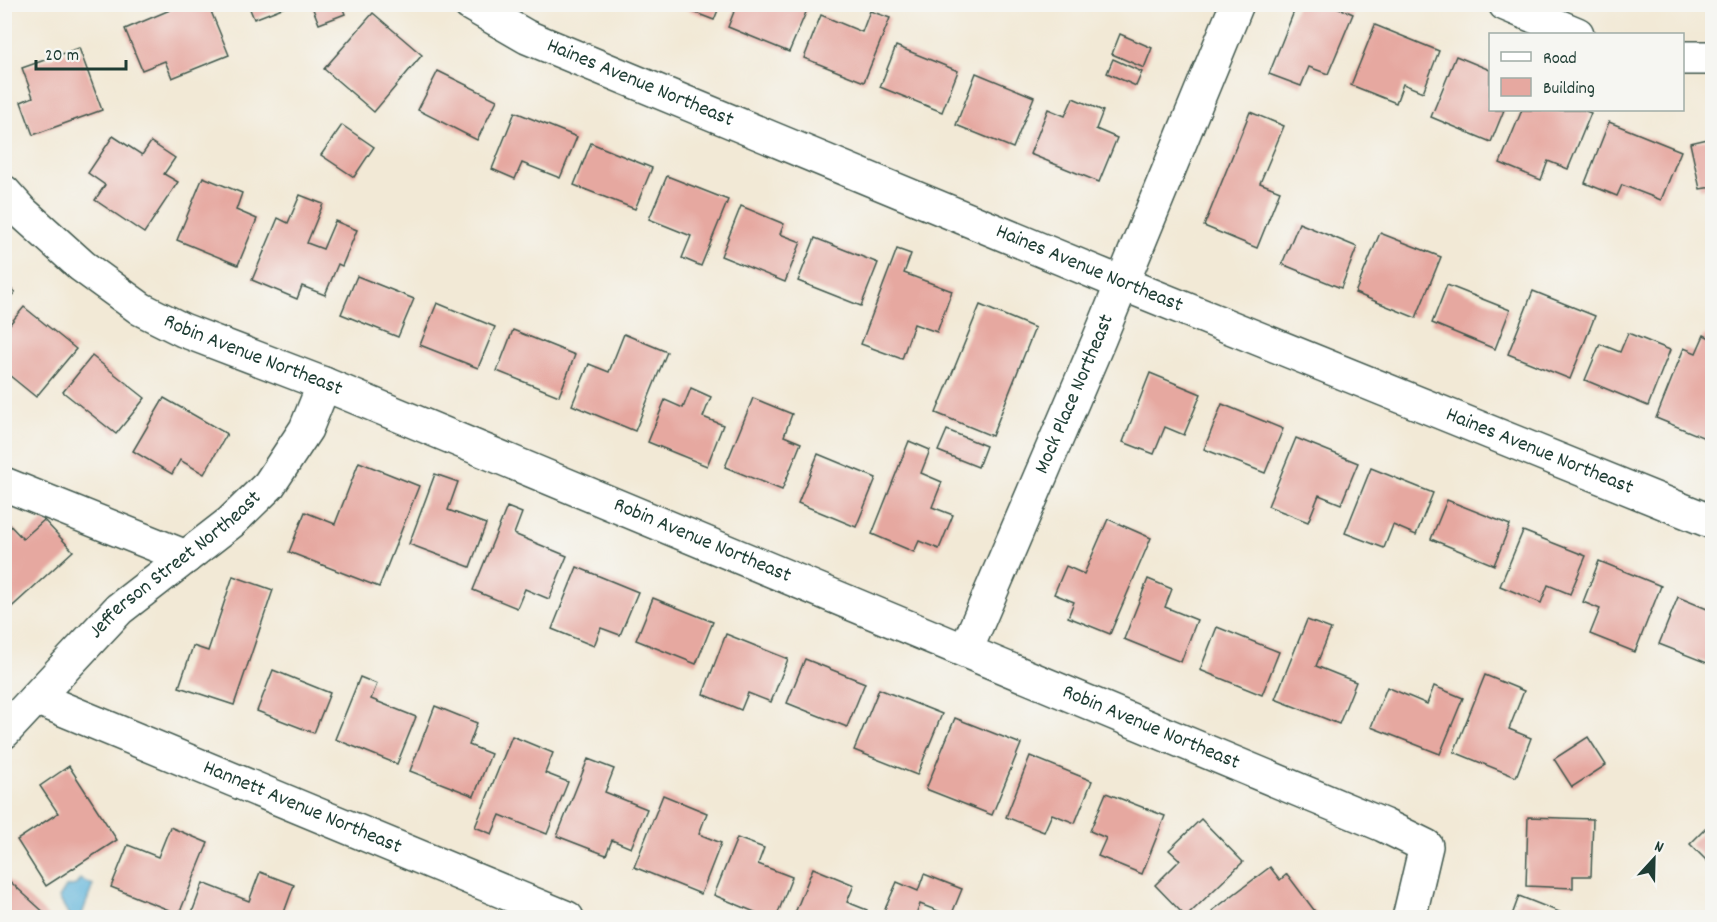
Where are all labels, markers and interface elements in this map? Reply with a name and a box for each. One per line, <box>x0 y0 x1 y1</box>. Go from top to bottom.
street label: Haines Avenue Northeast <box>542 32 738 136</box>
scale bar <box>36 33 126 71</box>
legend <box>1489 33 1684 111</box>
text: 20 m <box>45 44 79 69</box>
text: Road <box>1543 47 1577 72</box>
text: Building <box>1543 77 1595 102</box>
street label: Haines Avenue Northeast <box>991 218 1187 321</box>
street label: Robin Avenue Northeast <box>158 307 347 405</box>
street label: Mock Place Northeast <box>1028 310 1123 479</box>
street label: Haines Avenue Northeast <box>1441 401 1638 504</box>
street label: Jefferson Street Northeast <box>83 484 269 646</box>
street label: Robin Avenue Northeast <box>609 491 796 592</box>
street label: Robin Avenue Northeast <box>1057 678 1244 779</box>
street label: Hannett Avenue Northeast <box>198 754 406 863</box>
north arrow <box>1624 829 1684 889</box>
text: N <box>1651 835 1667 860</box>

